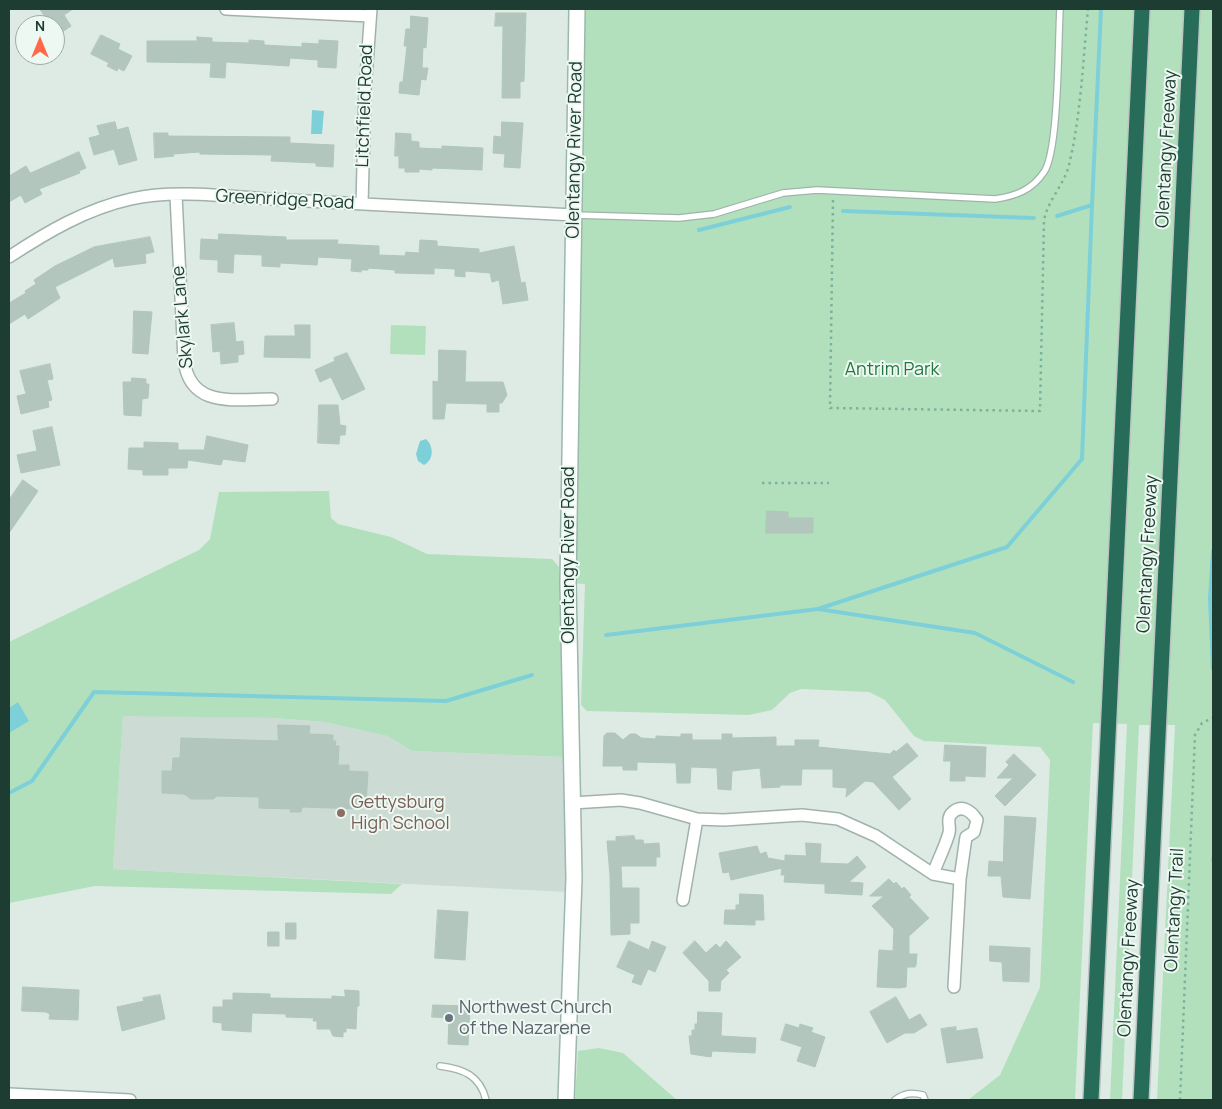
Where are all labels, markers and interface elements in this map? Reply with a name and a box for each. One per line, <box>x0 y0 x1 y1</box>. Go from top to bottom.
north arrow <box>15 15 65 65</box>
text: N <box>35 16 45 35</box>
street label: Litchfield Road <box>352 44 378 168</box>
street label: Olentangy River Road <box>563 61 587 239</box>
street label: Olentangy Freeway <box>1152 69 1182 229</box>
street label: Greenridge Road <box>215 186 355 214</box>
street label: Skylark Lane <box>168 265 198 369</box>
park label: Antrim Park <box>845 359 939 381</box>
street label: Olentangy River Road <box>558 466 580 644</box>
street label: Olentangy Freeway <box>1133 474 1163 634</box>
place label: Gettysburg High School <box>351 792 450 834</box>
marker: Gettysburg High School <box>335 807 347 819</box>
street label: Olentangy Trail <box>1161 847 1189 973</box>
street label: Olentangy Freeway <box>1114 878 1144 1038</box>
place label: Northwest Church of the Nazarene <box>459 997 612 1040</box>
marker: Northwest Church of the Nazarene <box>443 1012 455 1024</box>

